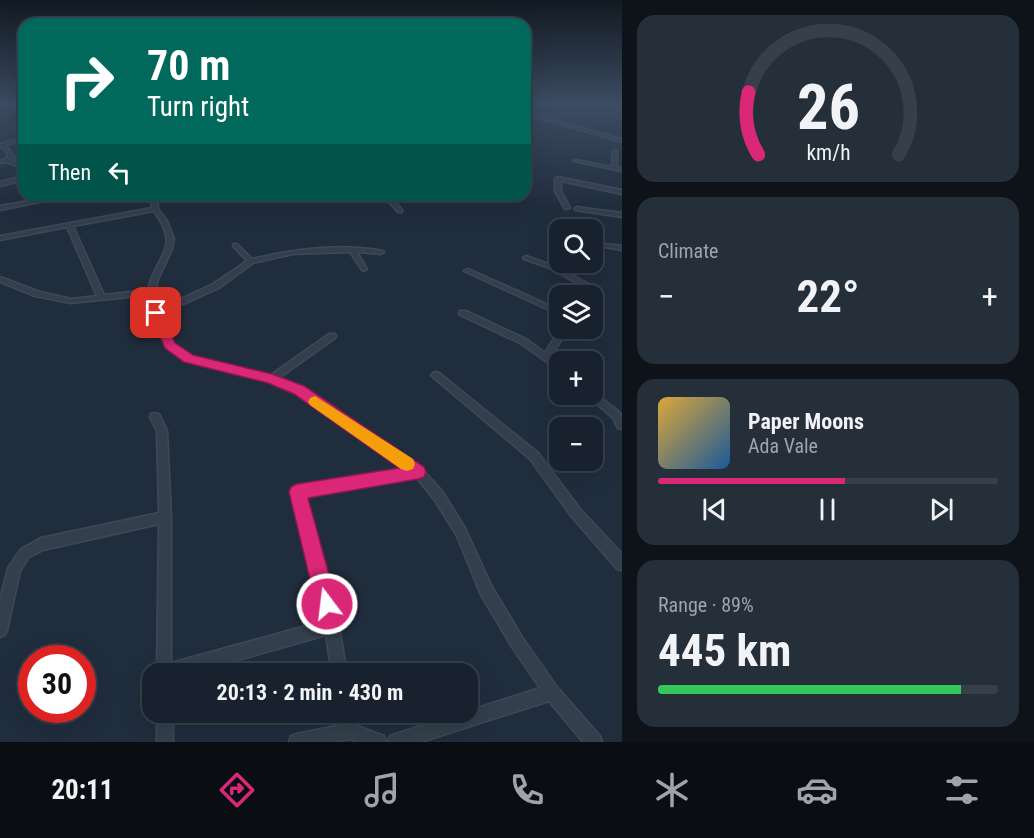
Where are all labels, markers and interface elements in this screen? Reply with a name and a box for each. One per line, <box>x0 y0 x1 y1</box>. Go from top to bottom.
text: 70 m <box>147 41 230 90</box>
icon: right <box>48 42 126 120</box>
text: 26 <box>796 72 860 145</box>
text: Turn right <box>147 91 249 123</box>
text: km/h <box>806 141 850 166</box>
icon: left <box>103 156 136 189</box>
text: Then <box>48 160 91 185</box>
map controls <box>549 219 603 471</box>
button: search <box>549 219 603 273</box>
text: Climate <box>658 239 718 263</box>
text: 22° <box>797 270 860 323</box>
text: − <box>658 277 675 316</box>
text: + <box>982 277 998 316</box>
button: layers <box>549 285 603 339</box>
pin <box>130 287 181 338</box>
icon: arrive <box>139 296 172 329</box>
button: + <box>549 351 603 405</box>
text: Paper Moons <box>748 409 864 434</box>
button: − <box>549 417 603 471</box>
text: Ada Vale <box>748 434 818 458</box>
icon: previous <box>698 493 731 526</box>
icon: pause <box>811 493 844 526</box>
icon: next <box>925 493 958 526</box>
position arrow <box>295 572 359 636</box>
text: Range · 89% <box>658 593 754 617</box>
text: 445 km <box>658 624 791 677</box>
speed limit sign: 30 <box>18 645 96 723</box>
text: 20:13 · 2 min · 430 m <box>217 680 403 705</box>
icon: directions <box>216 769 258 811</box>
icon: music <box>361 769 403 811</box>
icon: phone <box>506 769 548 811</box>
icon: climate <box>651 769 693 811</box>
icon: car <box>796 769 838 811</box>
icon: filters <box>941 769 983 811</box>
text: 20:11 <box>51 774 113 806</box>

